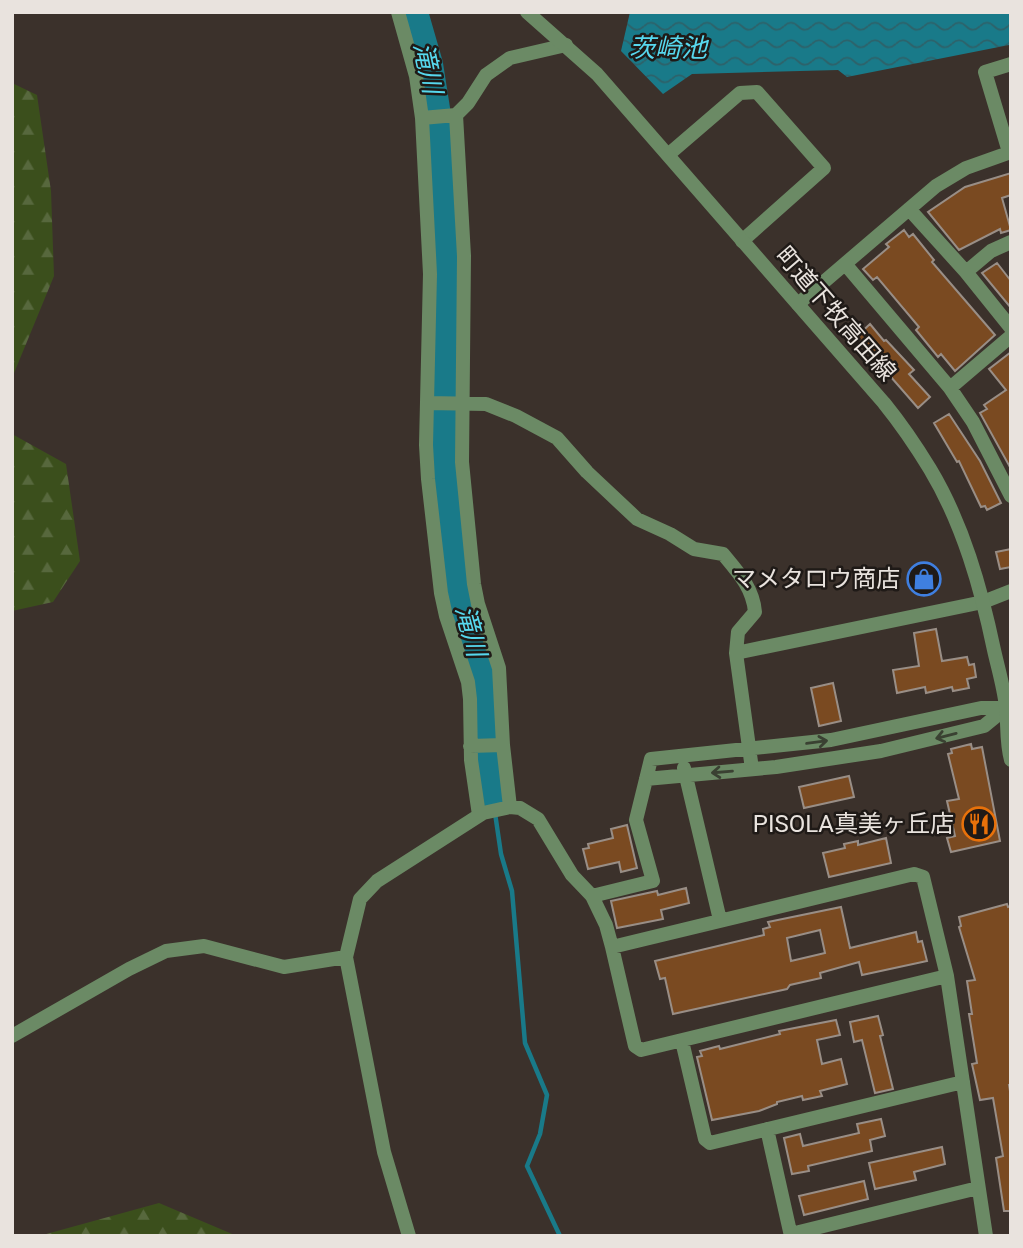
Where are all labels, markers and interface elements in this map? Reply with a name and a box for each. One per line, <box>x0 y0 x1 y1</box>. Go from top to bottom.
water label: 茨崎池 <box>629 33 710 63</box>
water label: 滝川 <box>408 39 449 99</box>
street label: 町道下牧高田線 <box>770 241 902 387</box>
shop icon: マメタロウ商店 <box>905 560 943 598</box>
place label: マメタロウ商店 <box>732 565 900 593</box>
water label: 滝川 <box>450 602 493 663</box>
one-way arrow <box>935 729 958 743</box>
one-way arrow <box>805 735 828 748</box>
one-way arrow <box>711 766 733 779</box>
restaurant icon: PISOLA真美ヶ丘店 <box>960 805 998 843</box>
place label: PISOLA真美ヶ丘店 <box>753 810 954 838</box>

